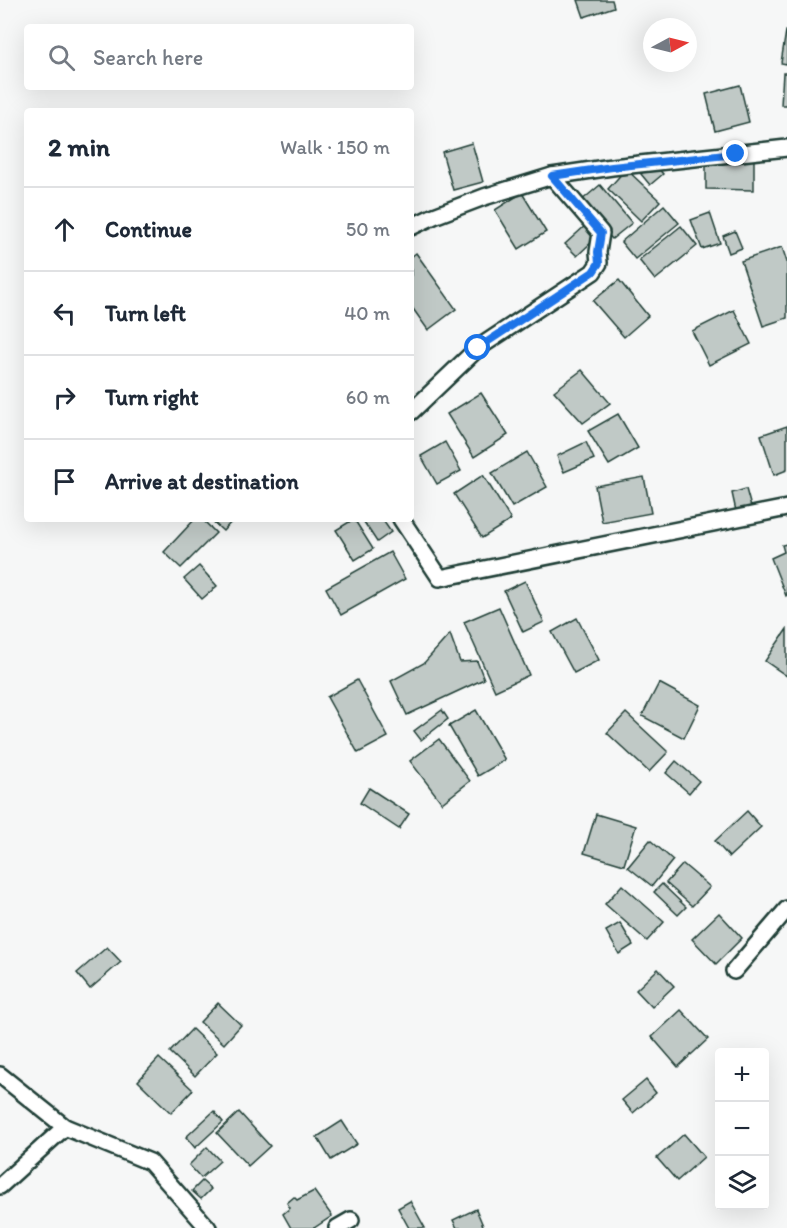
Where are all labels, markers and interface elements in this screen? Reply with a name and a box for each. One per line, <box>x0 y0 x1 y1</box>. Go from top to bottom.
north arrow <box>643 18 697 72</box>
search box <box>24 24 414 90</box>
icon: search <box>45 41 78 74</box>
text: Search here <box>93 44 203 71</box>
text: 2 min <box>48 131 110 163</box>
text: Walk · 150 m <box>280 135 390 159</box>
route end <box>722 140 748 166</box>
icon: ahead <box>48 213 81 246</box>
text: Continue <box>105 216 192 243</box>
text: 50 m <box>346 217 390 241</box>
icon: left <box>48 297 81 330</box>
text: Turn left <box>105 300 186 327</box>
text: 40 m <box>344 301 390 325</box>
route start <box>464 334 490 360</box>
icon: right <box>48 381 81 414</box>
text: Turn right <box>105 384 199 411</box>
text: 60 m <box>346 385 390 409</box>
icon: arrive <box>48 465 81 498</box>
text: Arrive at destination <box>105 468 299 495</box>
map controls <box>715 1048 769 1210</box>
button: + <box>715 1048 769 1102</box>
button: − <box>715 1102 769 1156</box>
button: layers <box>715 1156 769 1210</box>

